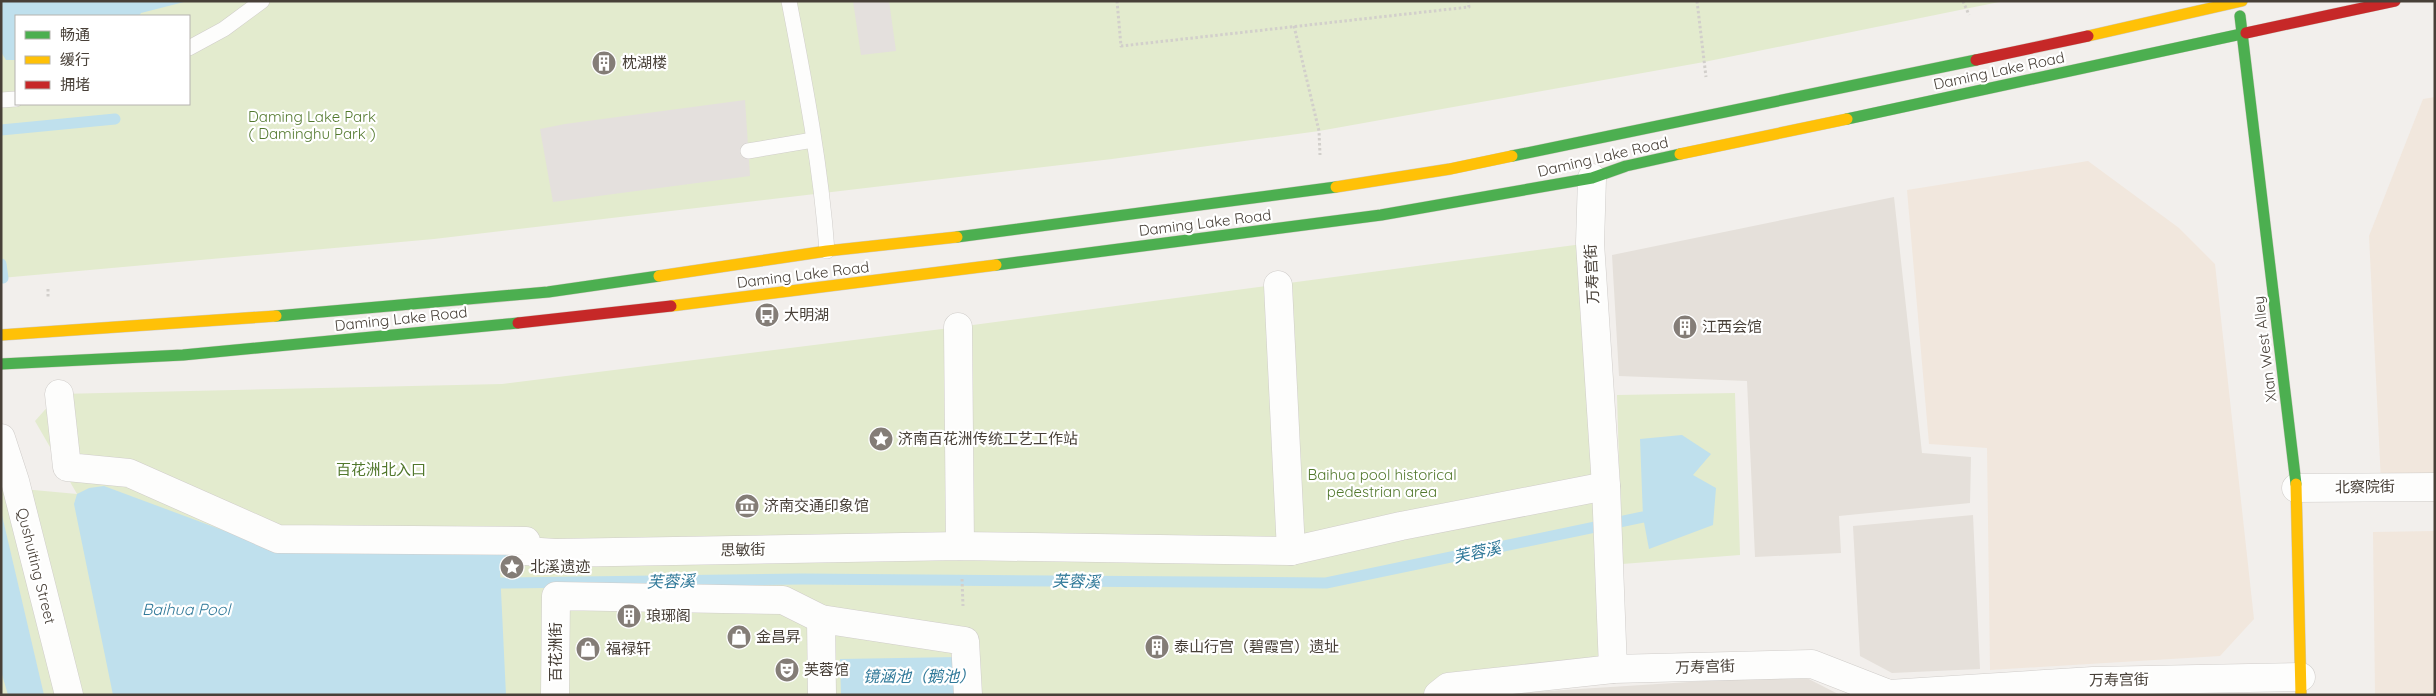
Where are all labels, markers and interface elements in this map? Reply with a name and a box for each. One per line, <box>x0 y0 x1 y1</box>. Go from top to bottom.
legend <box>15 15 190 105</box>
text: 畅通 <box>60 25 90 44</box>
street label: Daming Lake Road <box>1932 47 2066 94</box>
text: 缓行 <box>60 50 90 69</box>
building icon: 枕湖楼 <box>591 50 617 76</box>
place label: 枕湖楼 <box>622 53 667 72</box>
text: 拥堵 <box>60 75 90 94</box>
park label: Daming Lake Park ( Daminghu Park ) <box>248 107 376 143</box>
street label: Daming Lake Road <box>1536 132 1670 181</box>
street label: Daming Lake Road <box>1138 205 1272 240</box>
street label: 万寿宫街 <box>1580 244 1603 304</box>
street label: Daming Lake Road <box>736 257 870 292</box>
street label: Xian West Alley <box>2249 295 2280 403</box>
street label: Daming Lake Road <box>334 302 468 335</box>
bus stop icon: 大明湖 <box>754 302 780 328</box>
place label: 大明湖 <box>784 305 829 324</box>
building icon: 江西会馆 <box>1672 314 1698 340</box>
place label: 江西会馆 <box>1702 317 1762 336</box>
place icon: 济南百花洲传统工艺工作站 <box>868 426 894 452</box>
place label: 济南百花洲传统工艺工作站 <box>898 429 1078 448</box>
park label: 百花洲北入口 <box>336 460 426 479</box>
park label: Baihua pool historical pedestrian area <box>1307 465 1457 501</box>
street label: 北察院街 <box>2335 476 2395 497</box>
museum icon: 济南交通印象馆 <box>734 493 760 519</box>
place label: 济南交通印象馆 <box>764 496 869 515</box>
street label: Qushuiting Street <box>13 506 60 626</box>
water label: 芙蓉溪 <box>1451 537 1505 567</box>
street label: 思敏街 <box>720 540 766 559</box>
place icon: 北溪遗迹 <box>499 554 525 580</box>
place label: 北溪遗迹 <box>530 557 590 576</box>
water label: 芙蓉溪 <box>647 571 697 591</box>
water label: 芙蓉溪 <box>1052 571 1102 591</box>
water label: Baihua Pool <box>142 599 232 619</box>
building icon: 琅琊阁 <box>616 603 642 629</box>
place label: 琅琊阁 <box>646 606 691 625</box>
street label: 百花洲街 <box>546 622 565 682</box>
shop icon: 金昌昇 <box>726 624 752 650</box>
place label: 金昌昇 <box>756 627 801 646</box>
building icon: 泰山行宫（碧霞宫）遗址 <box>1144 634 1170 660</box>
shop icon: 福禄轩 <box>575 636 601 662</box>
place label: 泰山行宫（碧霞宫）遗址 <box>1174 637 1339 656</box>
place label: 福禄轩 <box>606 639 651 658</box>
street label: 万寿宫街 <box>1675 656 1735 677</box>
theatre icon: 芙蓉馆 <box>774 657 800 683</box>
place label: 芙蓉馆 <box>804 660 849 679</box>
water label: 镜涵池（鹅池） <box>863 666 975 686</box>
street label: 万寿宫街 <box>2089 669 2149 690</box>

